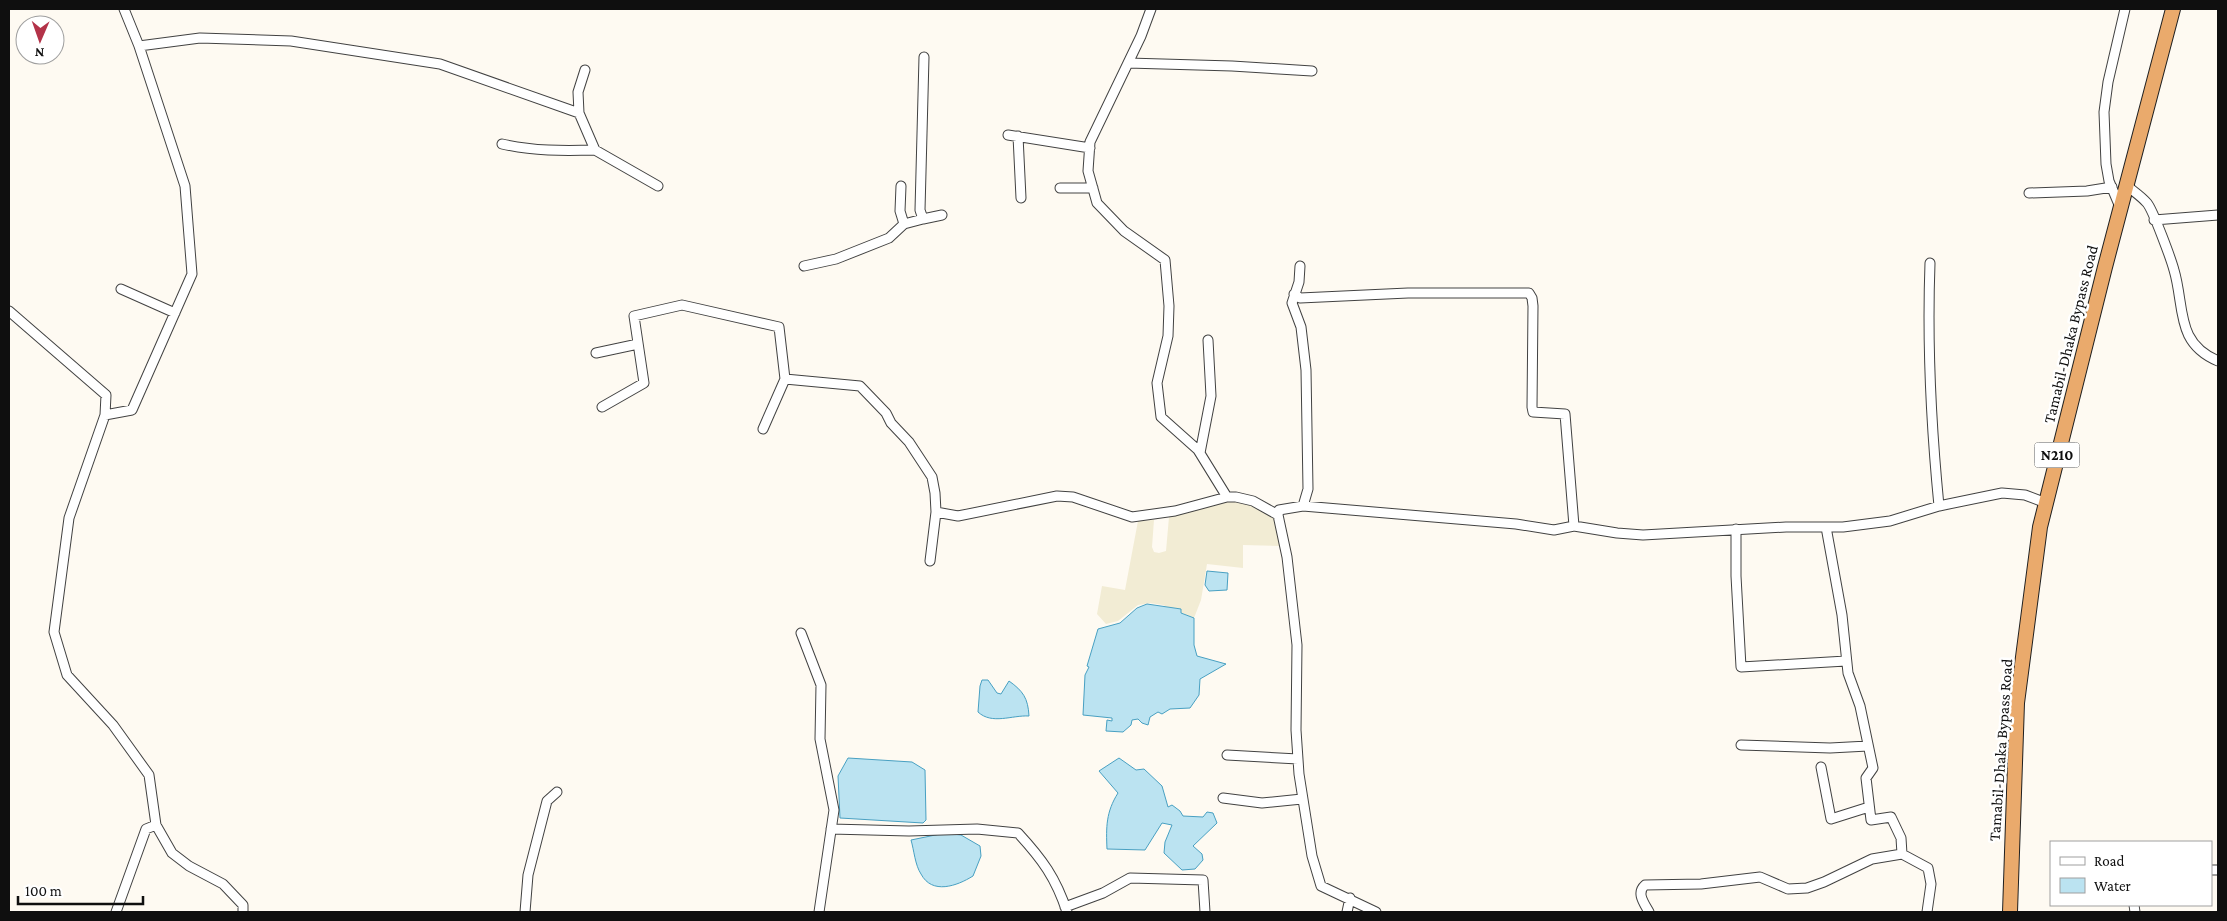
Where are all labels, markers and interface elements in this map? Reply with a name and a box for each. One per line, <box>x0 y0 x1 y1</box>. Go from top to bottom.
north arrow <box>15 15 65 65</box>
text: N <box>34 45 45 61</box>
street label: Tamabil-Dhaka Bypass Road <box>2040 243 2102 425</box>
road number: N210 <box>2034 442 2080 468</box>
street label: Tamabil-Dhaka Bypass Road <box>1986 658 2016 842</box>
legend <box>2050 841 2212 906</box>
text: Road <box>2094 853 2125 869</box>
scale bar <box>18 874 142 906</box>
text: Water <box>2094 878 2131 894</box>
text: 100 m <box>25 883 62 899</box>

